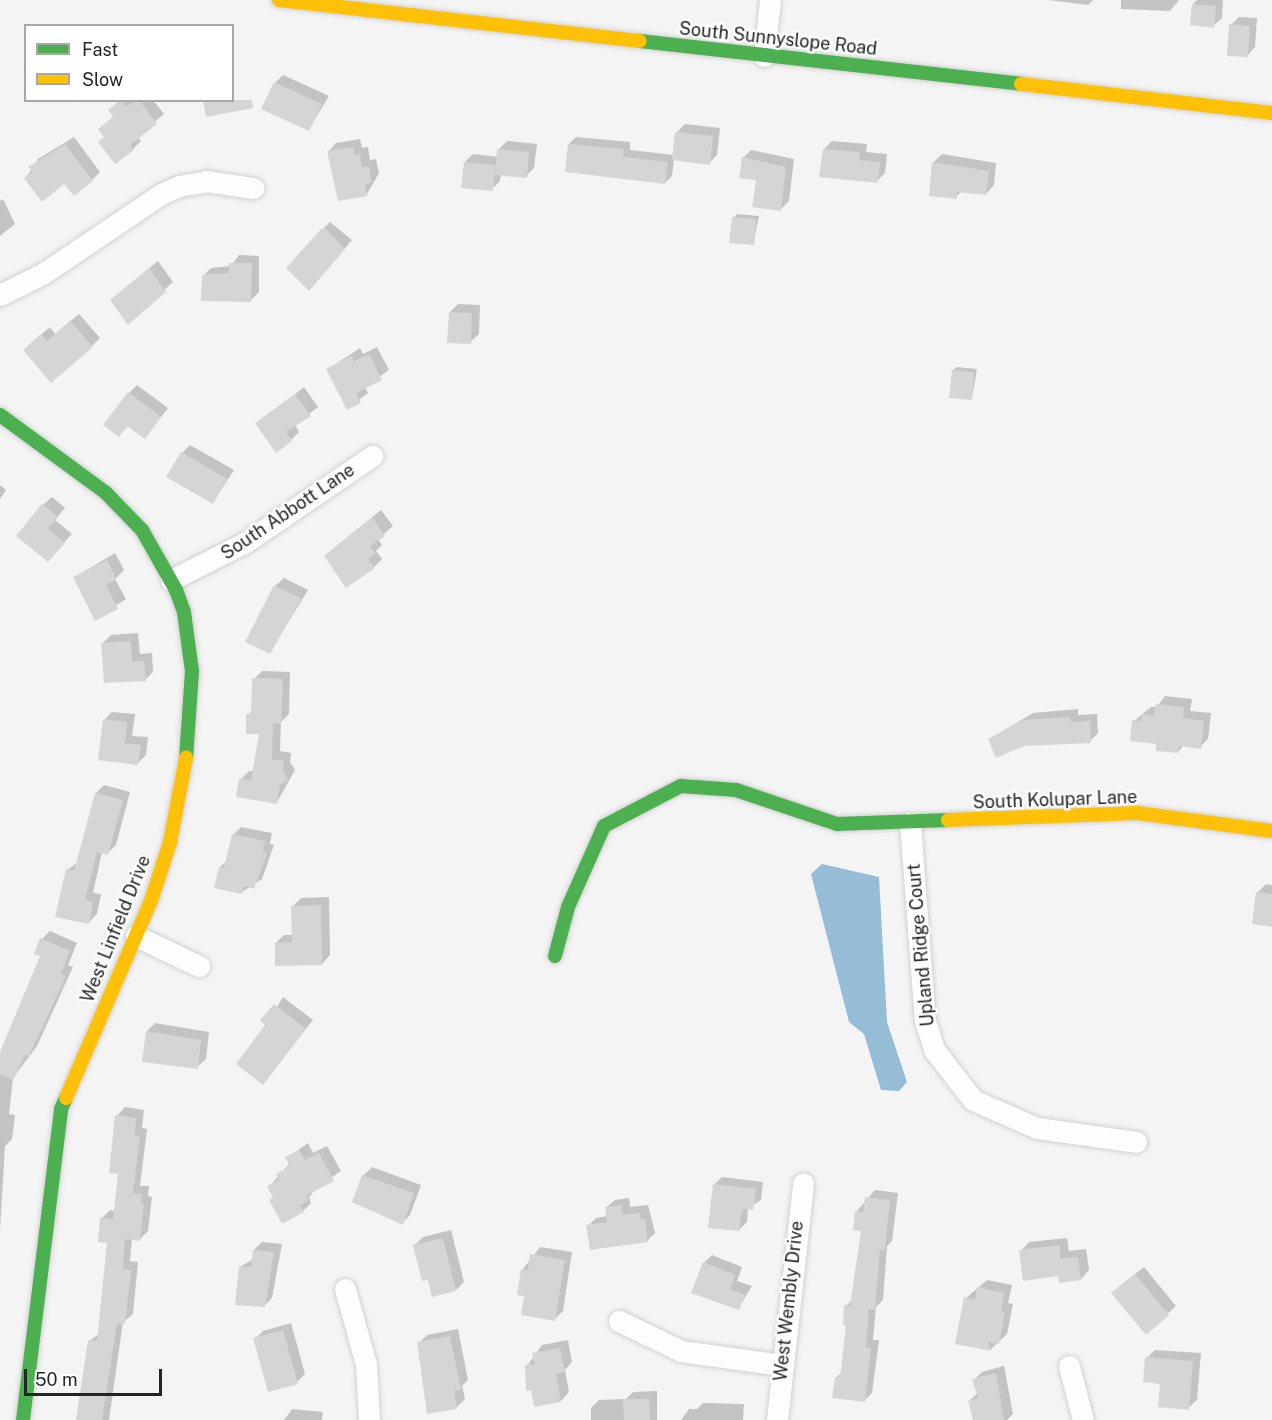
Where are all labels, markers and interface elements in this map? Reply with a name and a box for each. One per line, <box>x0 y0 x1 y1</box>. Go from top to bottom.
street label: South Sunnyslope Road <box>678 18 878 60</box>
legend <box>24 24 234 102</box>
text: Fast <box>82 39 118 60</box>
text: Slow <box>82 69 123 90</box>
street label: South Abbott Lane <box>217 459 359 565</box>
street label: South Kolupar Lane <box>972 786 1138 814</box>
street label: West Linfield Drive <box>77 852 155 1006</box>
street label: Upland Ridge Court <box>903 863 939 1027</box>
street label: West Wembly Drive <box>770 1219 808 1383</box>
scale bar <box>27 1357 165 1395</box>
text: 50 m <box>35 1369 78 1390</box>

